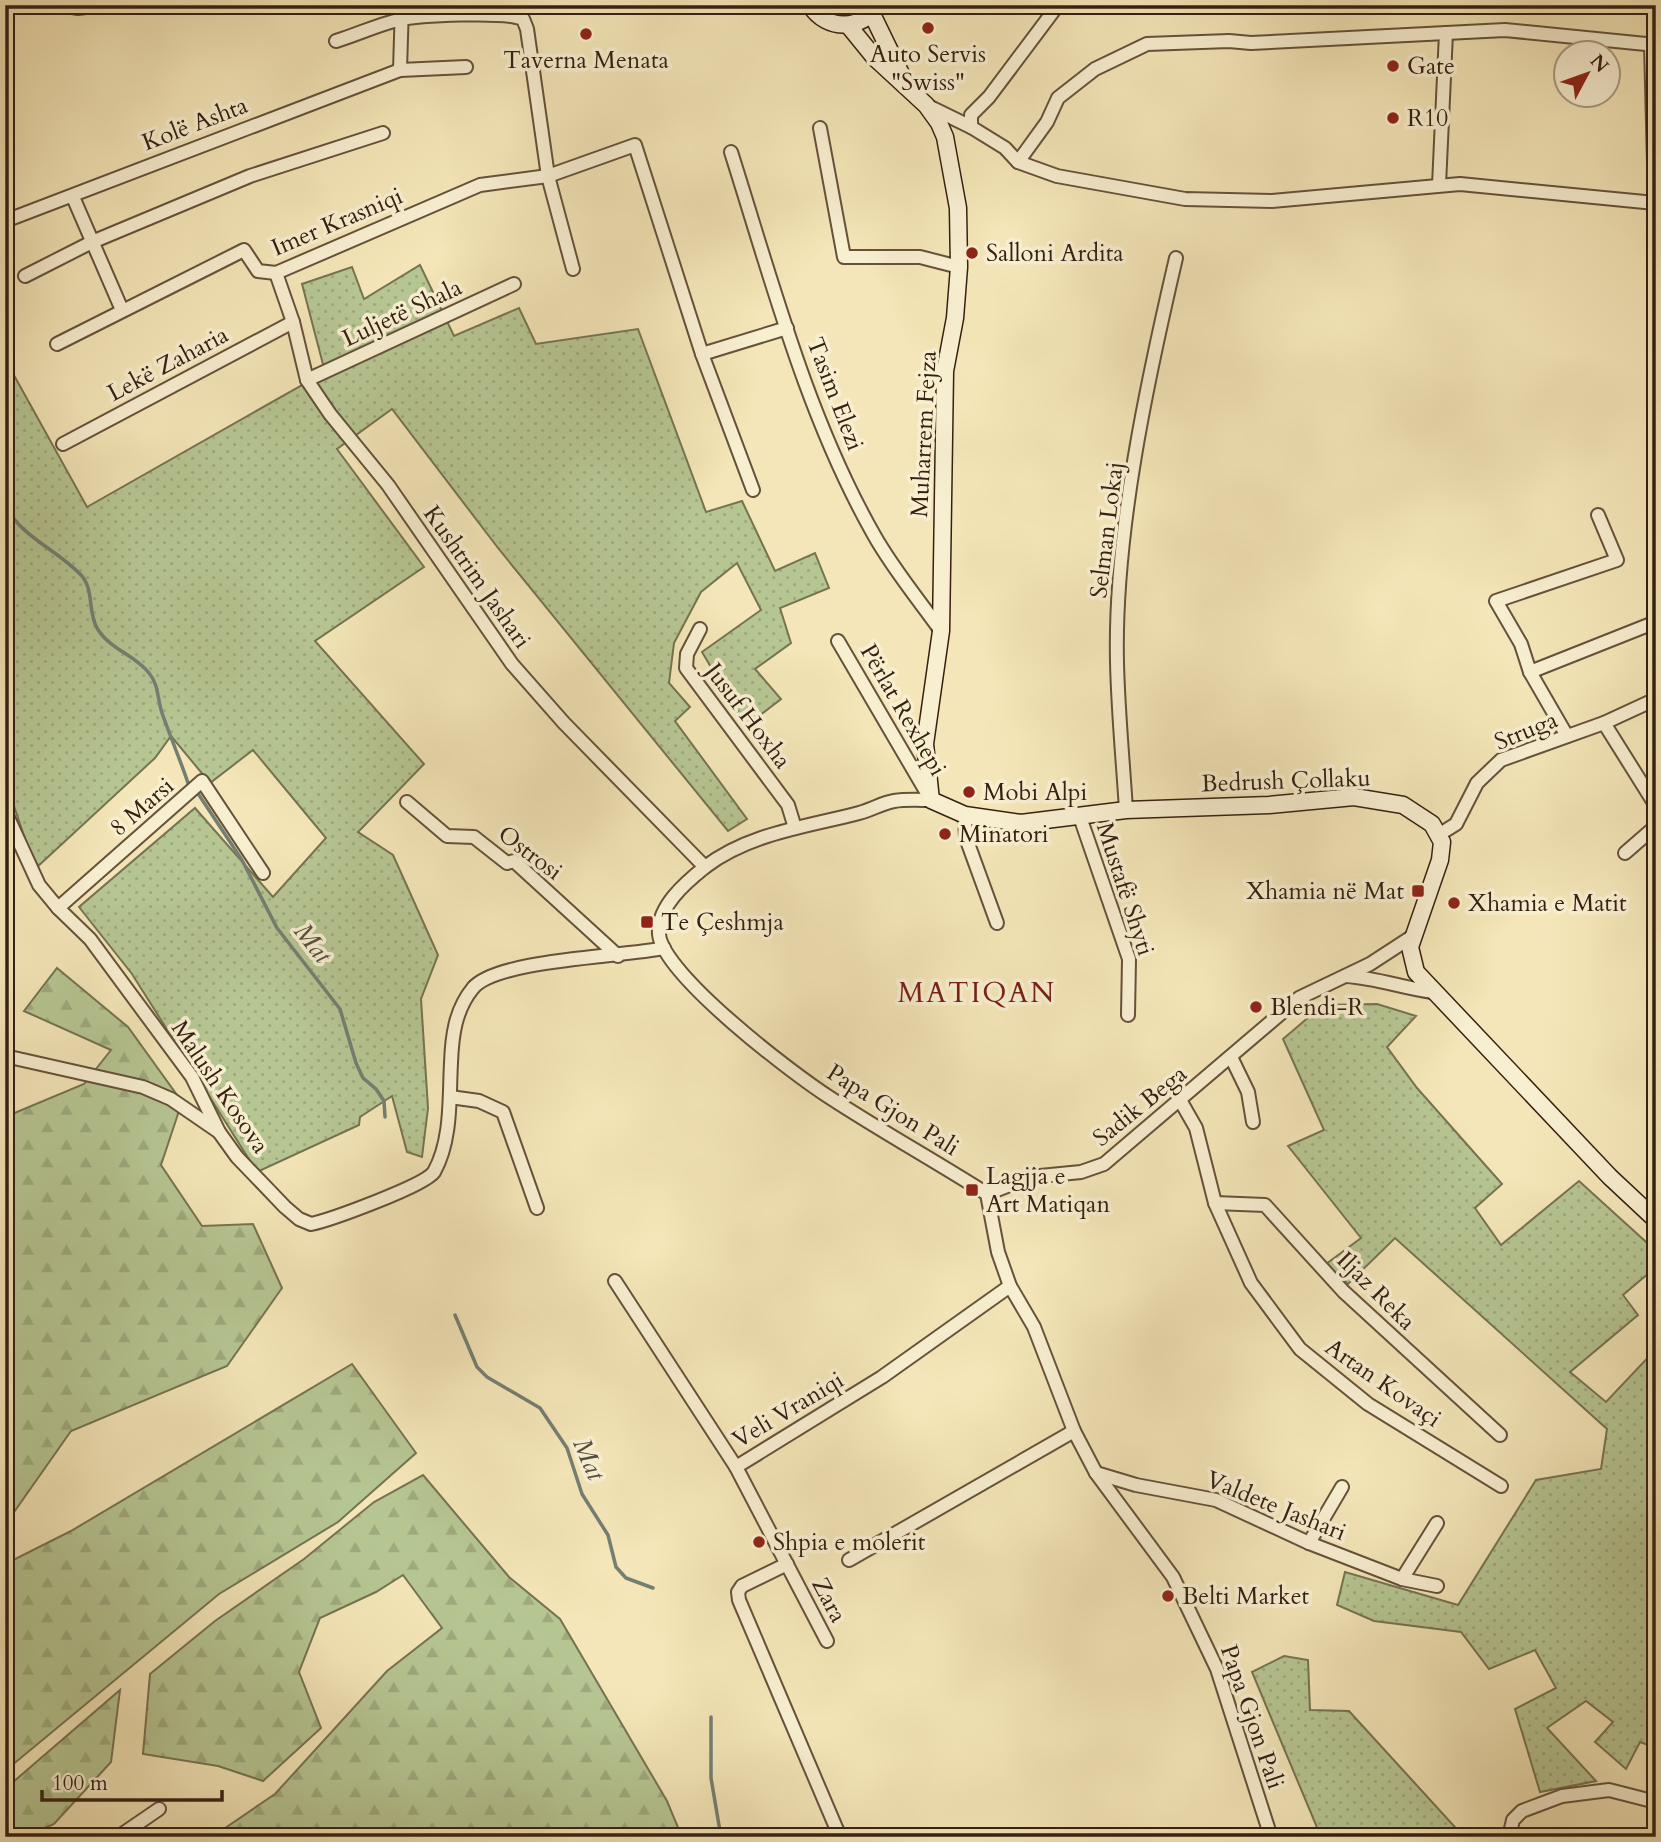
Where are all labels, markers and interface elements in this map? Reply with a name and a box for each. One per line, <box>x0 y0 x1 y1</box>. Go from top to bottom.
marker: Auto Servis "Swiss" <box>920 20 936 36</box>
marker: Taverna Menata <box>578 26 594 42</box>
place label: Auto Servis "Swiss" <box>870 38 986 99</box>
north arrow <box>1552 38 1622 108</box>
place label: Taverna Menata <box>503 44 669 77</box>
text: N <box>1584 49 1615 79</box>
place label: Gate <box>1407 50 1455 83</box>
marker: Gate <box>1385 58 1401 74</box>
street label: Kolë Ashta <box>137 89 253 159</box>
place label: R10 <box>1407 102 1448 135</box>
marker: R10 <box>1385 110 1401 126</box>
street label: Imer Krasniqi <box>266 179 408 264</box>
place label: Salloni Ardita <box>986 237 1124 270</box>
marker: Salloni Ardita <box>964 245 980 261</box>
street label: Luljetë Shala <box>337 271 468 355</box>
street label: Lekë Zaharia <box>102 318 235 410</box>
street label: Tasim Elezi <box>798 333 872 456</box>
street label: Muharrem Fejza <box>903 349 945 518</box>
street label: Selman Lokaj <box>1082 460 1132 600</box>
street label: Kushtrim Jashari <box>415 499 539 655</box>
street label: Përlat Rexhepi <box>852 638 954 782</box>
street label: Jusuf Hoxha <box>695 654 799 776</box>
street label: Struga <box>1490 703 1563 759</box>
street label: Bedrush Çollaku <box>1201 762 1371 800</box>
street label: 8 Marsi <box>103 770 181 844</box>
place label: Mobi Alpi <box>983 776 1088 809</box>
marker: Mobi Alpi <box>961 784 977 800</box>
street label: Ostrosi <box>491 818 569 888</box>
place label: Minatori <box>959 818 1049 851</box>
street label: Mustafë Shyti <box>1088 818 1162 960</box>
marker: Minatori <box>937 826 953 842</box>
place label: Xhamia në Mat <box>1246 875 1404 908</box>
marker: Xhamia në Mat <box>1410 883 1426 899</box>
place label: Xhamia e Matit <box>1468 887 1627 920</box>
marker: Xhamia e Matit <box>1446 895 1462 911</box>
place label: Te Çeshmja <box>661 906 784 939</box>
marker: Te Çeshmja <box>639 914 655 930</box>
water label: Mat <box>286 915 340 971</box>
district label: MATIQAN <box>898 974 1056 1012</box>
place label: Blendi-R <box>1270 991 1364 1024</box>
marker: Blendi-R <box>1248 999 1264 1015</box>
street label: Malush Kosova <box>163 1014 277 1161</box>
street label: Papa Gjon Pali <box>820 1056 966 1164</box>
street label: Sadik Bega <box>1086 1057 1194 1154</box>
place label: Lagjja e Art Matiqan <box>986 1160 1110 1221</box>
marker: Lagjja e Art Matiqan <box>964 1182 980 1198</box>
street label: Iljaz Reka <box>1329 1244 1423 1338</box>
street label: Artan Kovaçi <box>1318 1331 1448 1435</box>
street label: Veli Vraniqi <box>726 1364 850 1456</box>
water label: Mat <box>565 1432 614 1486</box>
street label: Valdete Jashari <box>1201 1463 1351 1549</box>
place label: Shpia e molerit <box>773 1526 926 1559</box>
marker: Shpia e molerit <box>751 1534 767 1550</box>
street label: Zara <box>803 1572 855 1629</box>
place label: Belti Market <box>1182 1580 1310 1613</box>
marker: Belti Market <box>1160 1588 1176 1604</box>
street label: Papa Gjon Pali <box>1212 1641 1292 1794</box>
scale bar <box>42 1758 222 1802</box>
text: 100 m <box>52 1769 108 1798</box>

